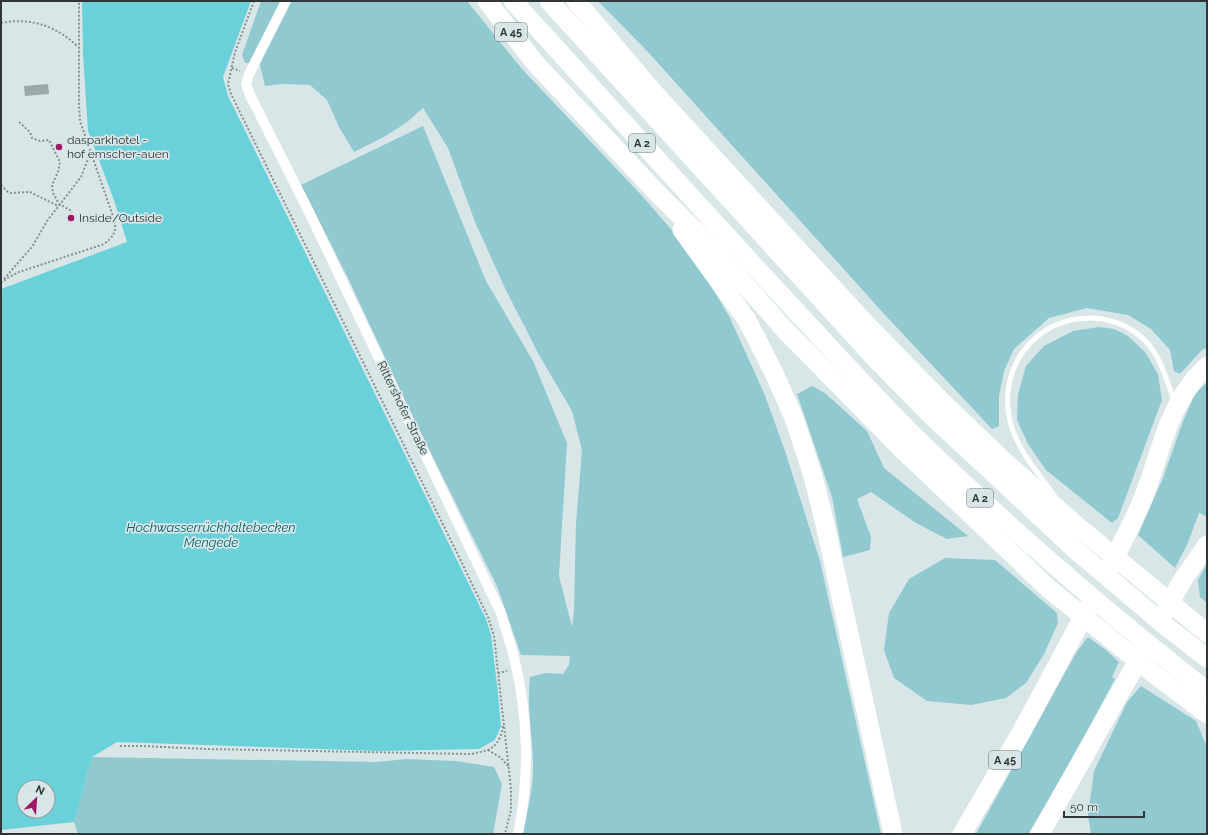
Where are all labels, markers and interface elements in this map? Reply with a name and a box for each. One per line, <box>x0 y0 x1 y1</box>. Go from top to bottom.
road number: A 45 <box>495 23 527 41</box>
place label: dasparkhotel - hof emscher-auen <box>67 133 169 161</box>
road number: A 2 <box>629 134 655 152</box>
marker: dasparkhotel - hof emscher-auen <box>54 142 64 152</box>
place label: Inside/Outside <box>79 211 162 225</box>
marker: Inside/Outside <box>66 213 76 223</box>
street label: Rittershofer Straße <box>374 359 432 457</box>
road number: A 2 <box>967 489 993 507</box>
water label: Hochwasserrückhaltebecken Mengede <box>126 520 296 550</box>
road number: A 45 <box>989 751 1021 769</box>
north arrow <box>16 779 56 819</box>
text: N <box>33 783 47 798</box>
scale bar <box>1064 793 1144 819</box>
text: 50 m <box>1070 800 1098 814</box>

